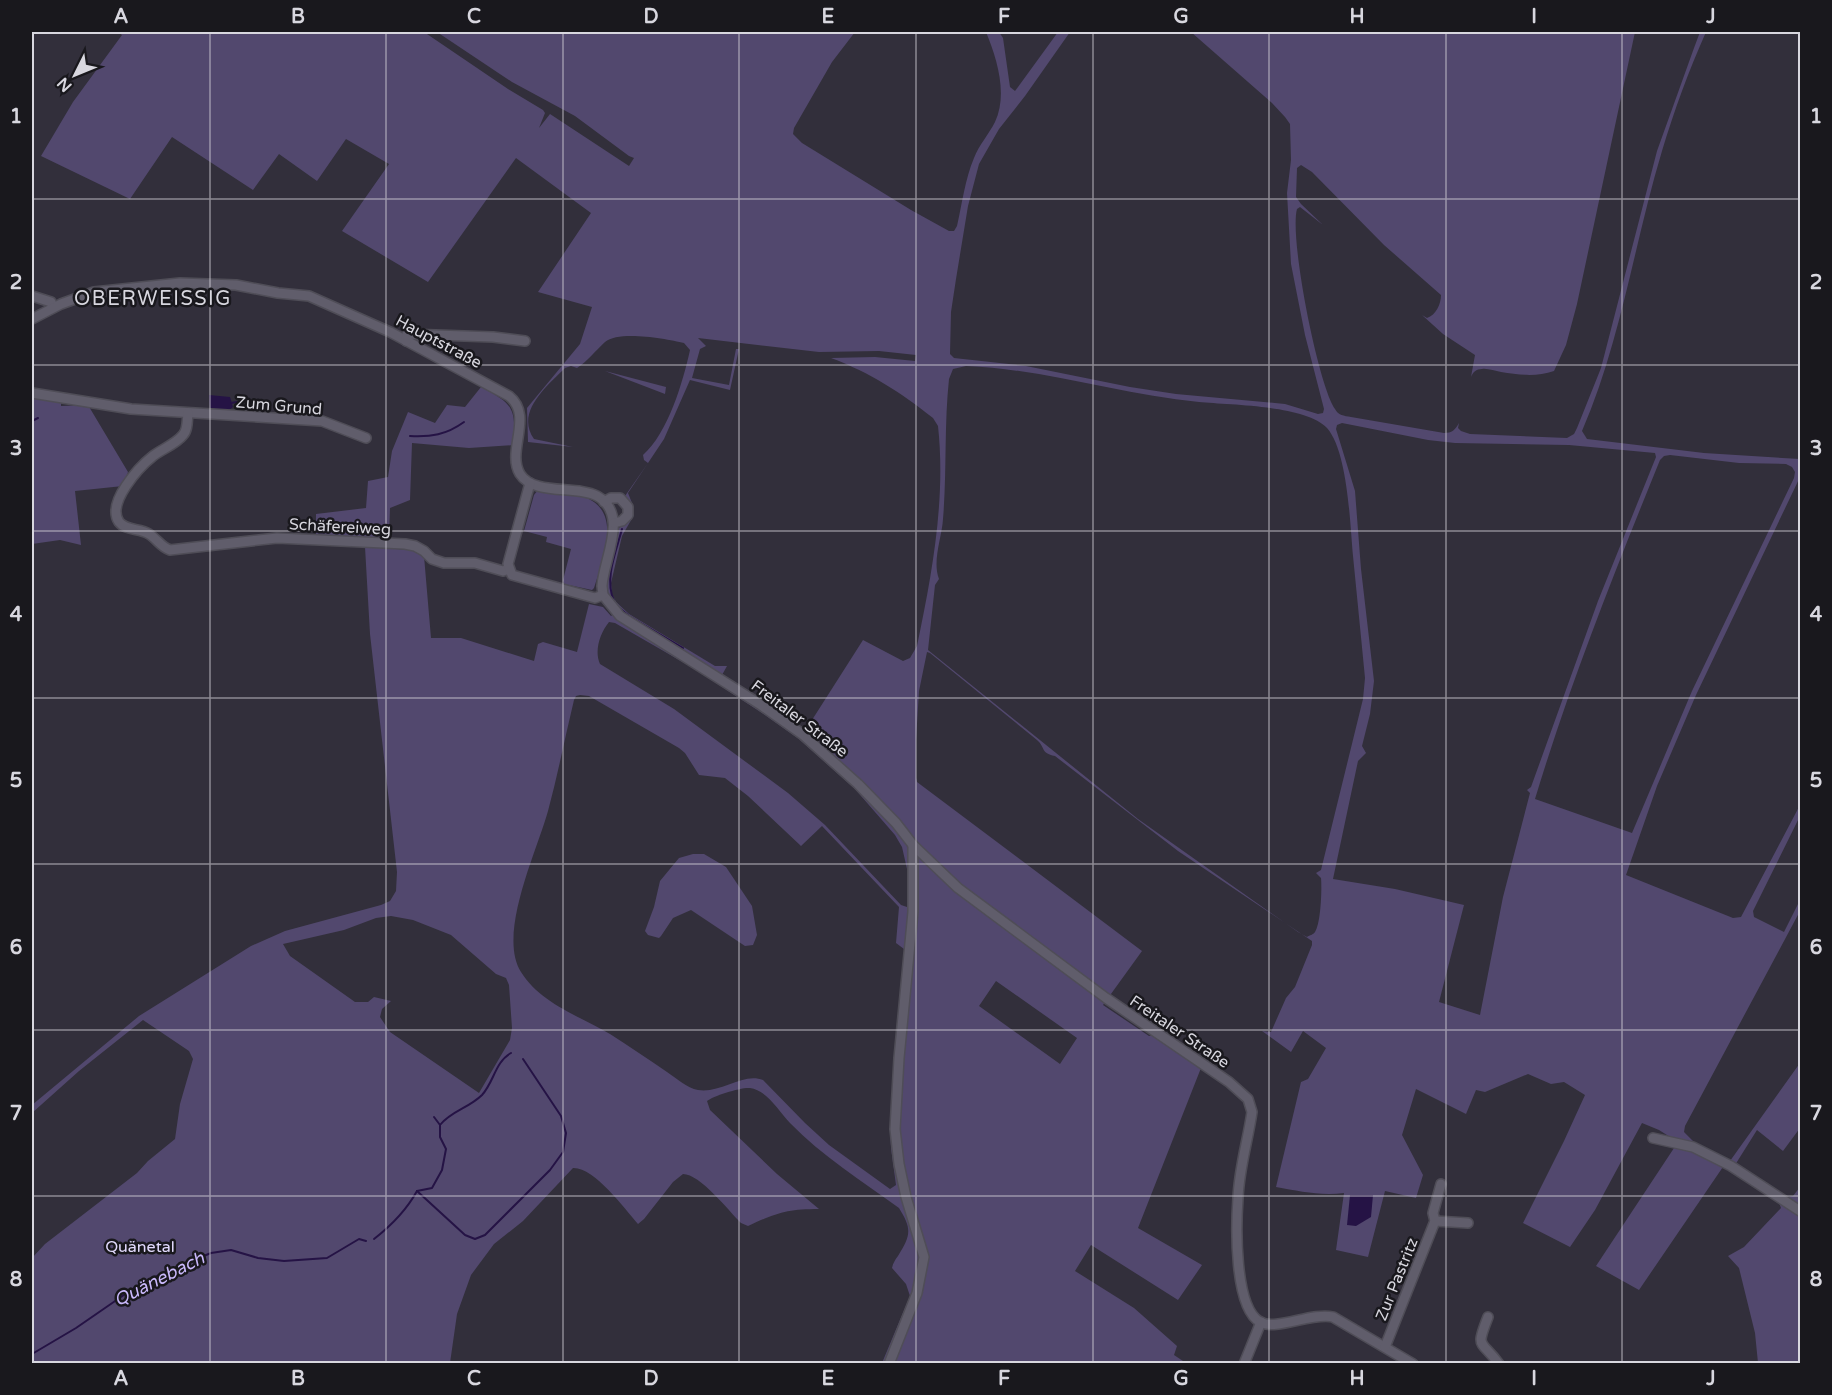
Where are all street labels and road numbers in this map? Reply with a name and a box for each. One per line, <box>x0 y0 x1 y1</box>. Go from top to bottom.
street label: Hauptstraße <box>392 311 485 373</box>
street label: Zum Grund <box>235 392 323 420</box>
street label: Schäfereiweg <box>288 514 392 540</box>
street label: Freitaler Straße <box>747 676 852 762</box>
street label: Freitaler Straße <box>1126 991 1233 1073</box>
street label: Zur Pastritz <box>1371 1235 1423 1324</box>

